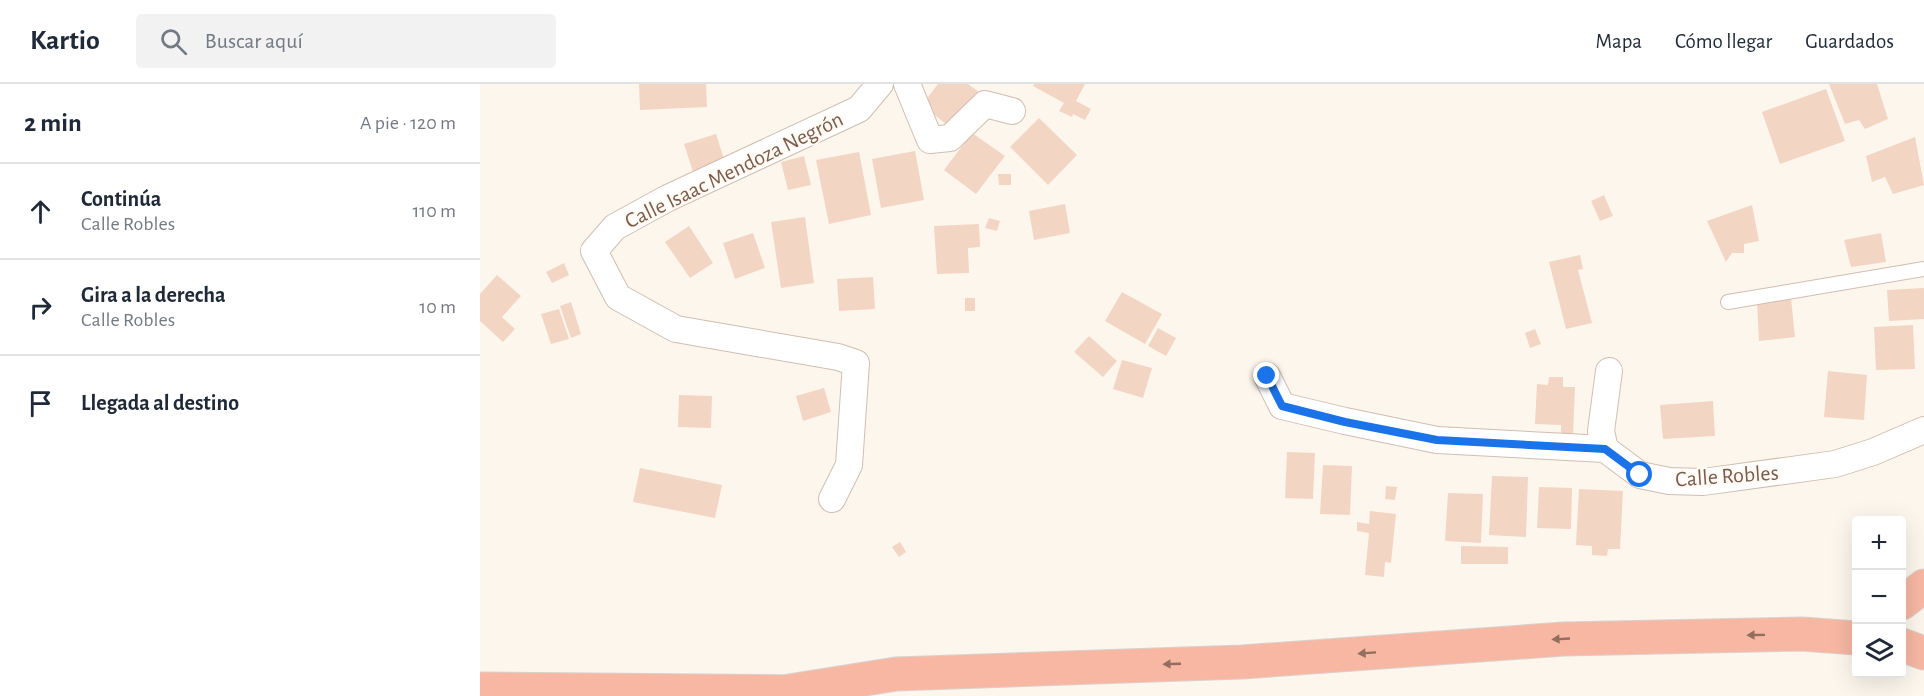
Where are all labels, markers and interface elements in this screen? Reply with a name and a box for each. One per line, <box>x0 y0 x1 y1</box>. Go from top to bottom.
search box <box>136 14 556 68</box>
icon: search <box>157 25 190 58</box>
text: Kartio <box>30 27 100 55</box>
text: Buscar aquí <box>205 30 303 52</box>
text: Mapa <box>1596 31 1642 52</box>
text: Cómo llegar <box>1675 31 1772 52</box>
text: Guardados <box>1805 31 1894 52</box>
street label: Calle Isaac Mendoza Negrón <box>621 108 847 232</box>
text: 2 min <box>24 110 82 136</box>
text: A pie · 120 m <box>360 113 456 133</box>
text: Continúa <box>81 188 161 210</box>
icon: ahead <box>24 195 57 228</box>
text: 110 m <box>412 201 456 221</box>
text: Calle Robles <box>81 214 175 234</box>
text: Gira a la derecha <box>81 284 226 306</box>
icon: right <box>24 291 57 324</box>
text: 10 m <box>419 297 456 317</box>
text: Calle Robles <box>81 310 175 330</box>
route end <box>1253 362 1279 388</box>
icon: arrive <box>24 387 57 420</box>
text: Llegada al destino <box>81 392 239 414</box>
route start <box>1626 461 1652 487</box>
street label: Calle Robles <box>1675 461 1779 491</box>
map controls <box>1852 516 1906 678</box>
button: + <box>1852 516 1906 570</box>
button: − <box>1852 570 1906 624</box>
button: layers <box>1852 624 1906 678</box>
one-way arrow <box>1747 630 1766 640</box>
one-way arrow <box>1552 635 1571 644</box>
one-way arrow <box>1357 648 1376 658</box>
one-way arrow <box>1162 660 1181 669</box>

